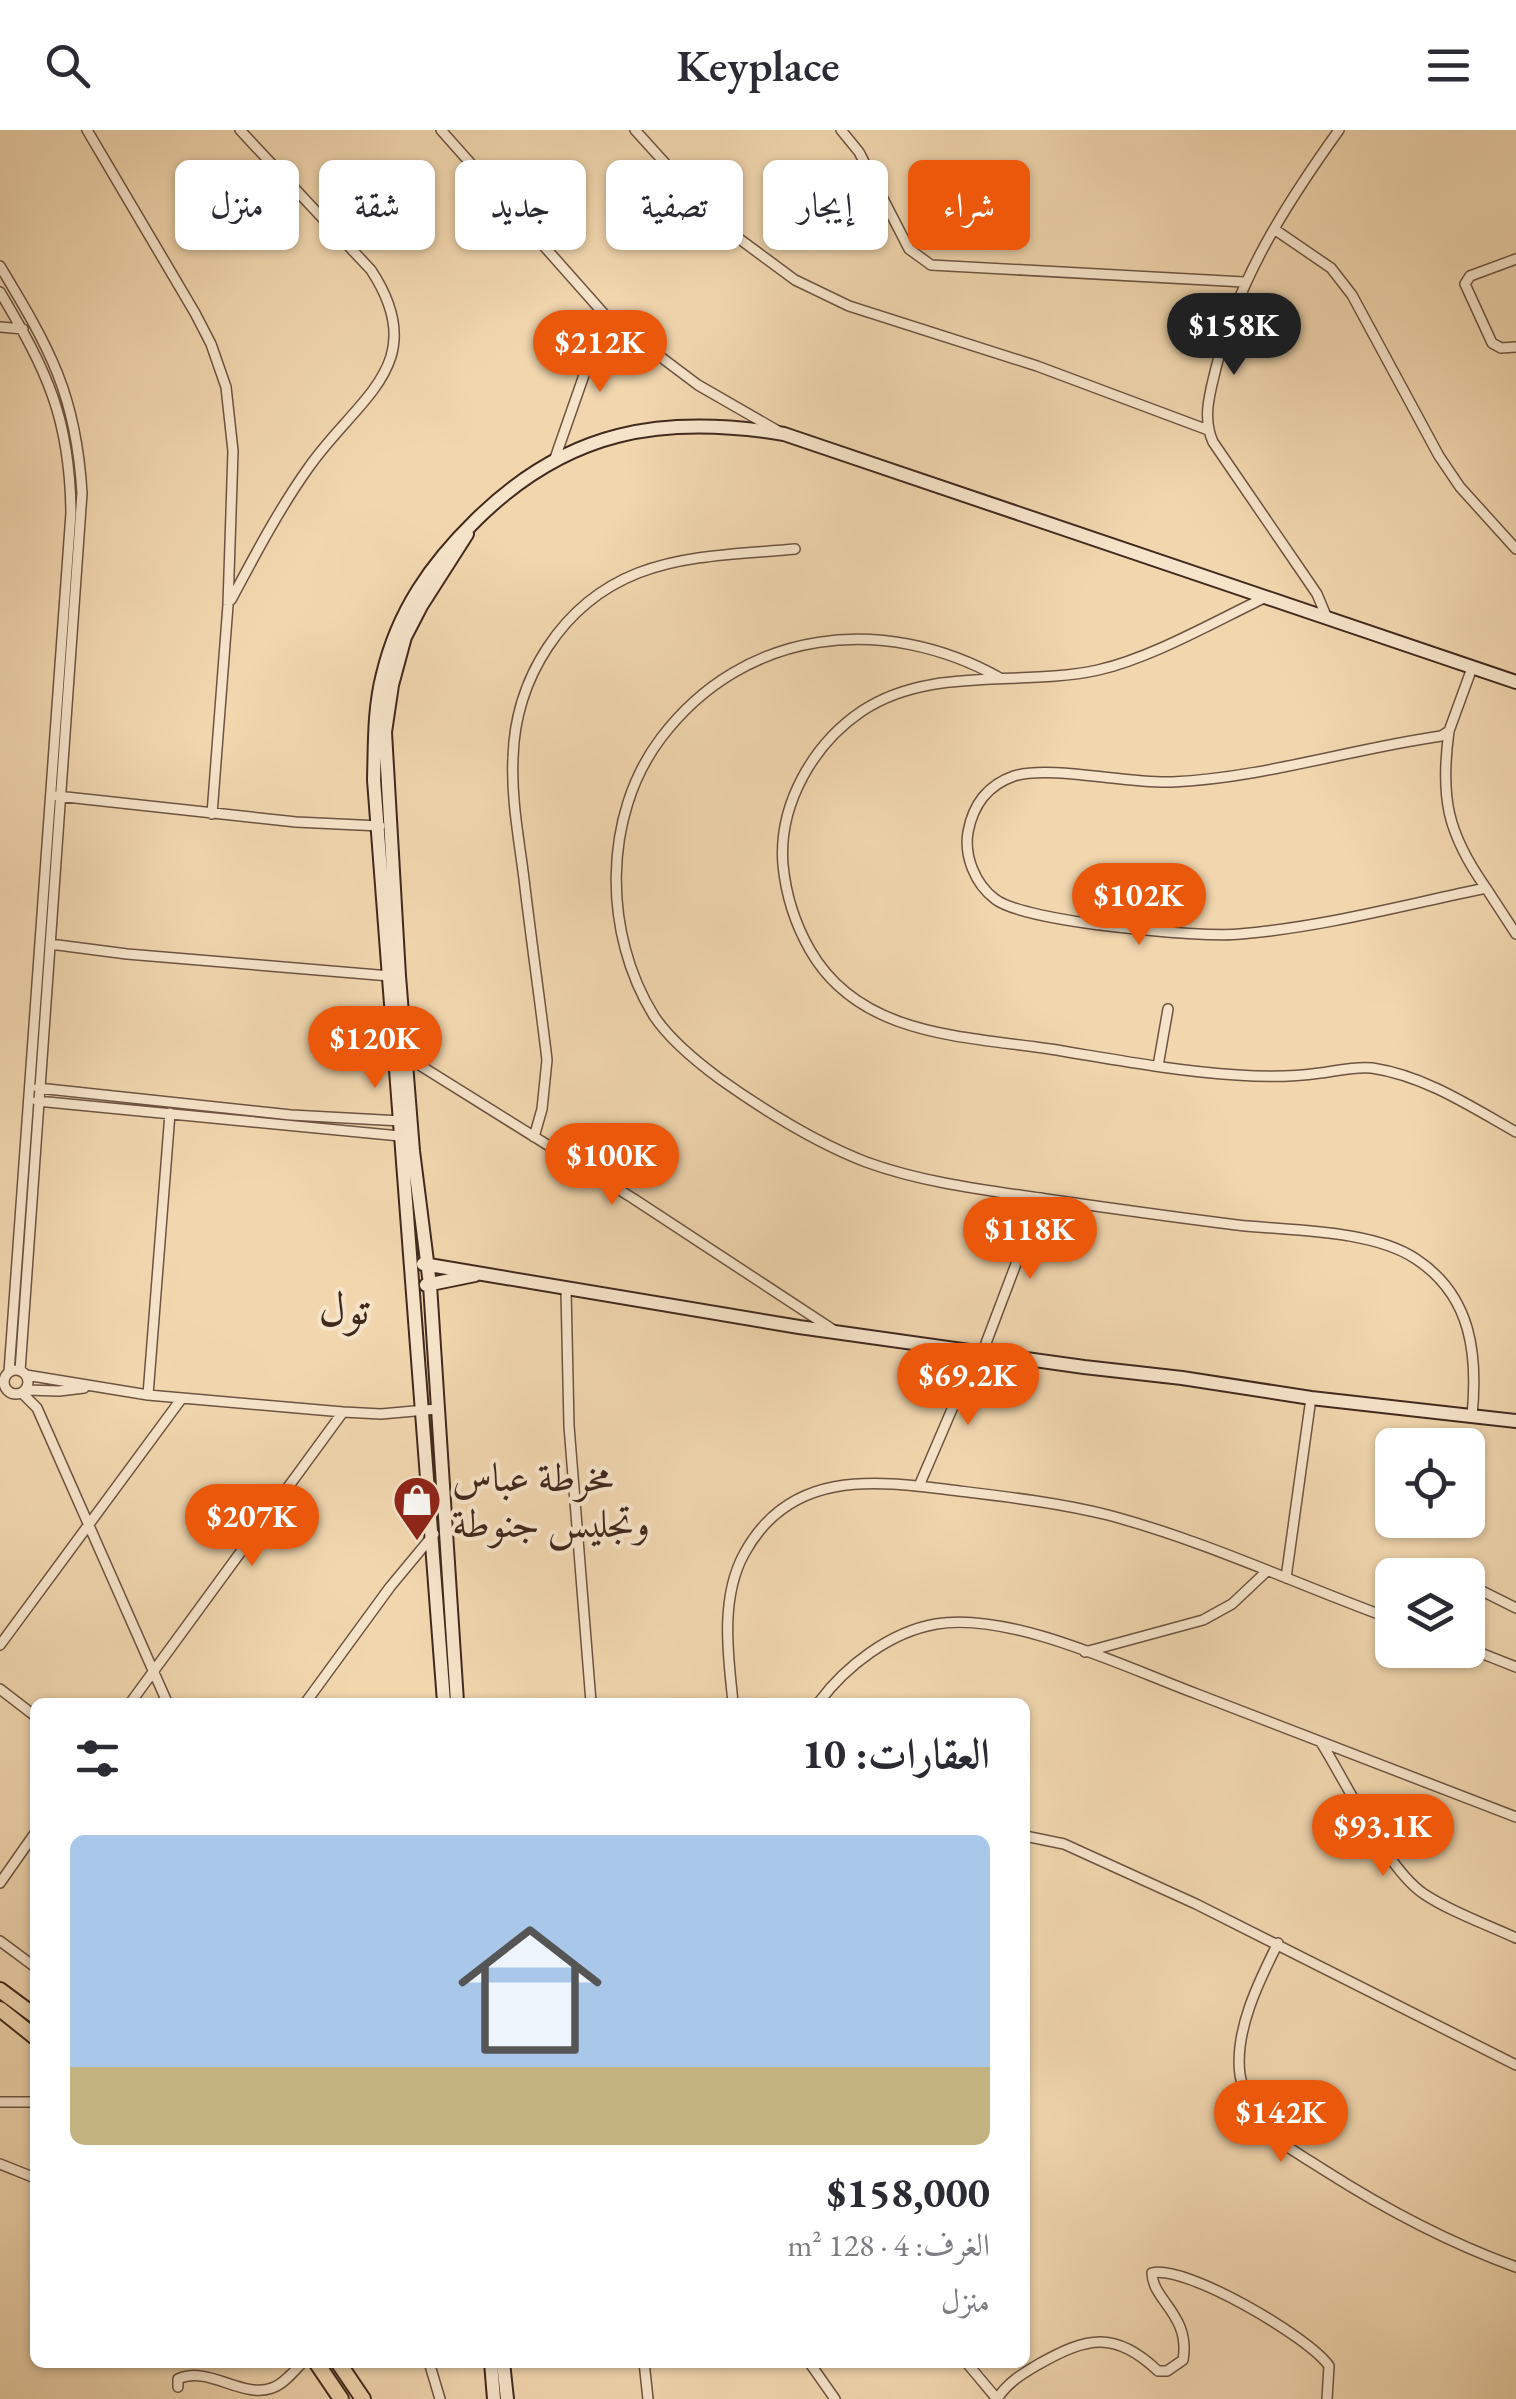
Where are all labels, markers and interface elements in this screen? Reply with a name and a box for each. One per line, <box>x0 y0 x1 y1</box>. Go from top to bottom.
text: Keyplace <box>676 36 840 94</box>
icon: search <box>40 38 95 93</box>
icon: menu <box>1421 38 1476 93</box>
chip: منزل <box>175 160 299 250</box>
chip: شقة <box>319 160 435 250</box>
chip: جديد <box>455 160 586 250</box>
chip: تصفية <box>606 160 743 250</box>
chip: إيجار <box>763 160 888 250</box>
chip: شراء <box>908 160 1030 250</box>
pin: $158K <box>1164 293 1304 378</box>
text: $158K <box>1189 304 1279 346</box>
pin: $212K <box>530 310 670 395</box>
text: $212K <box>555 321 645 363</box>
pin: $102K <box>1069 863 1209 948</box>
text: $102K <box>1094 874 1184 916</box>
pin: $120K <box>305 1006 445 1091</box>
text: $120K <box>330 1017 420 1059</box>
pin: $100K <box>542 1123 682 1208</box>
text: $100K <box>567 1134 657 1176</box>
pin: $118K <box>960 1197 1100 1282</box>
text: $118K <box>985 1208 1075 1250</box>
district label: تول <box>318 1279 370 1337</box>
pin: $69.2K <box>887 1343 1049 1428</box>
text: $69.2K <box>919 1354 1017 1396</box>
map controls <box>1375 1428 1485 1668</box>
button: locate <box>1375 1428 1485 1538</box>
place label: مخرطة عباس وتجليس جنوطة <box>452 1451 650 1551</box>
shop icon: مخرطة عباس وتجليس جنوطة <box>391 1474 443 1542</box>
pin: $207K <box>182 1484 322 1569</box>
text: $207K <box>207 1495 297 1537</box>
button: layers <box>1375 1558 1485 1668</box>
text: العقارات: 10 <box>802 1726 990 1781</box>
icon: filters <box>70 1731 125 1786</box>
pin: $93.1K <box>1302 1794 1464 1879</box>
text: $93.1K <box>1334 1805 1432 1847</box>
icon: home <box>440 1900 620 2080</box>
pin: $142K <box>1211 2080 1351 2165</box>
text: $142K <box>1236 2091 1326 2133</box>
text: $158,000 <box>827 2165 990 2220</box>
text: الغرف: 4 · 128 m² <box>787 2224 990 2266</box>
text: منزل <box>941 2280 990 2322</box>

